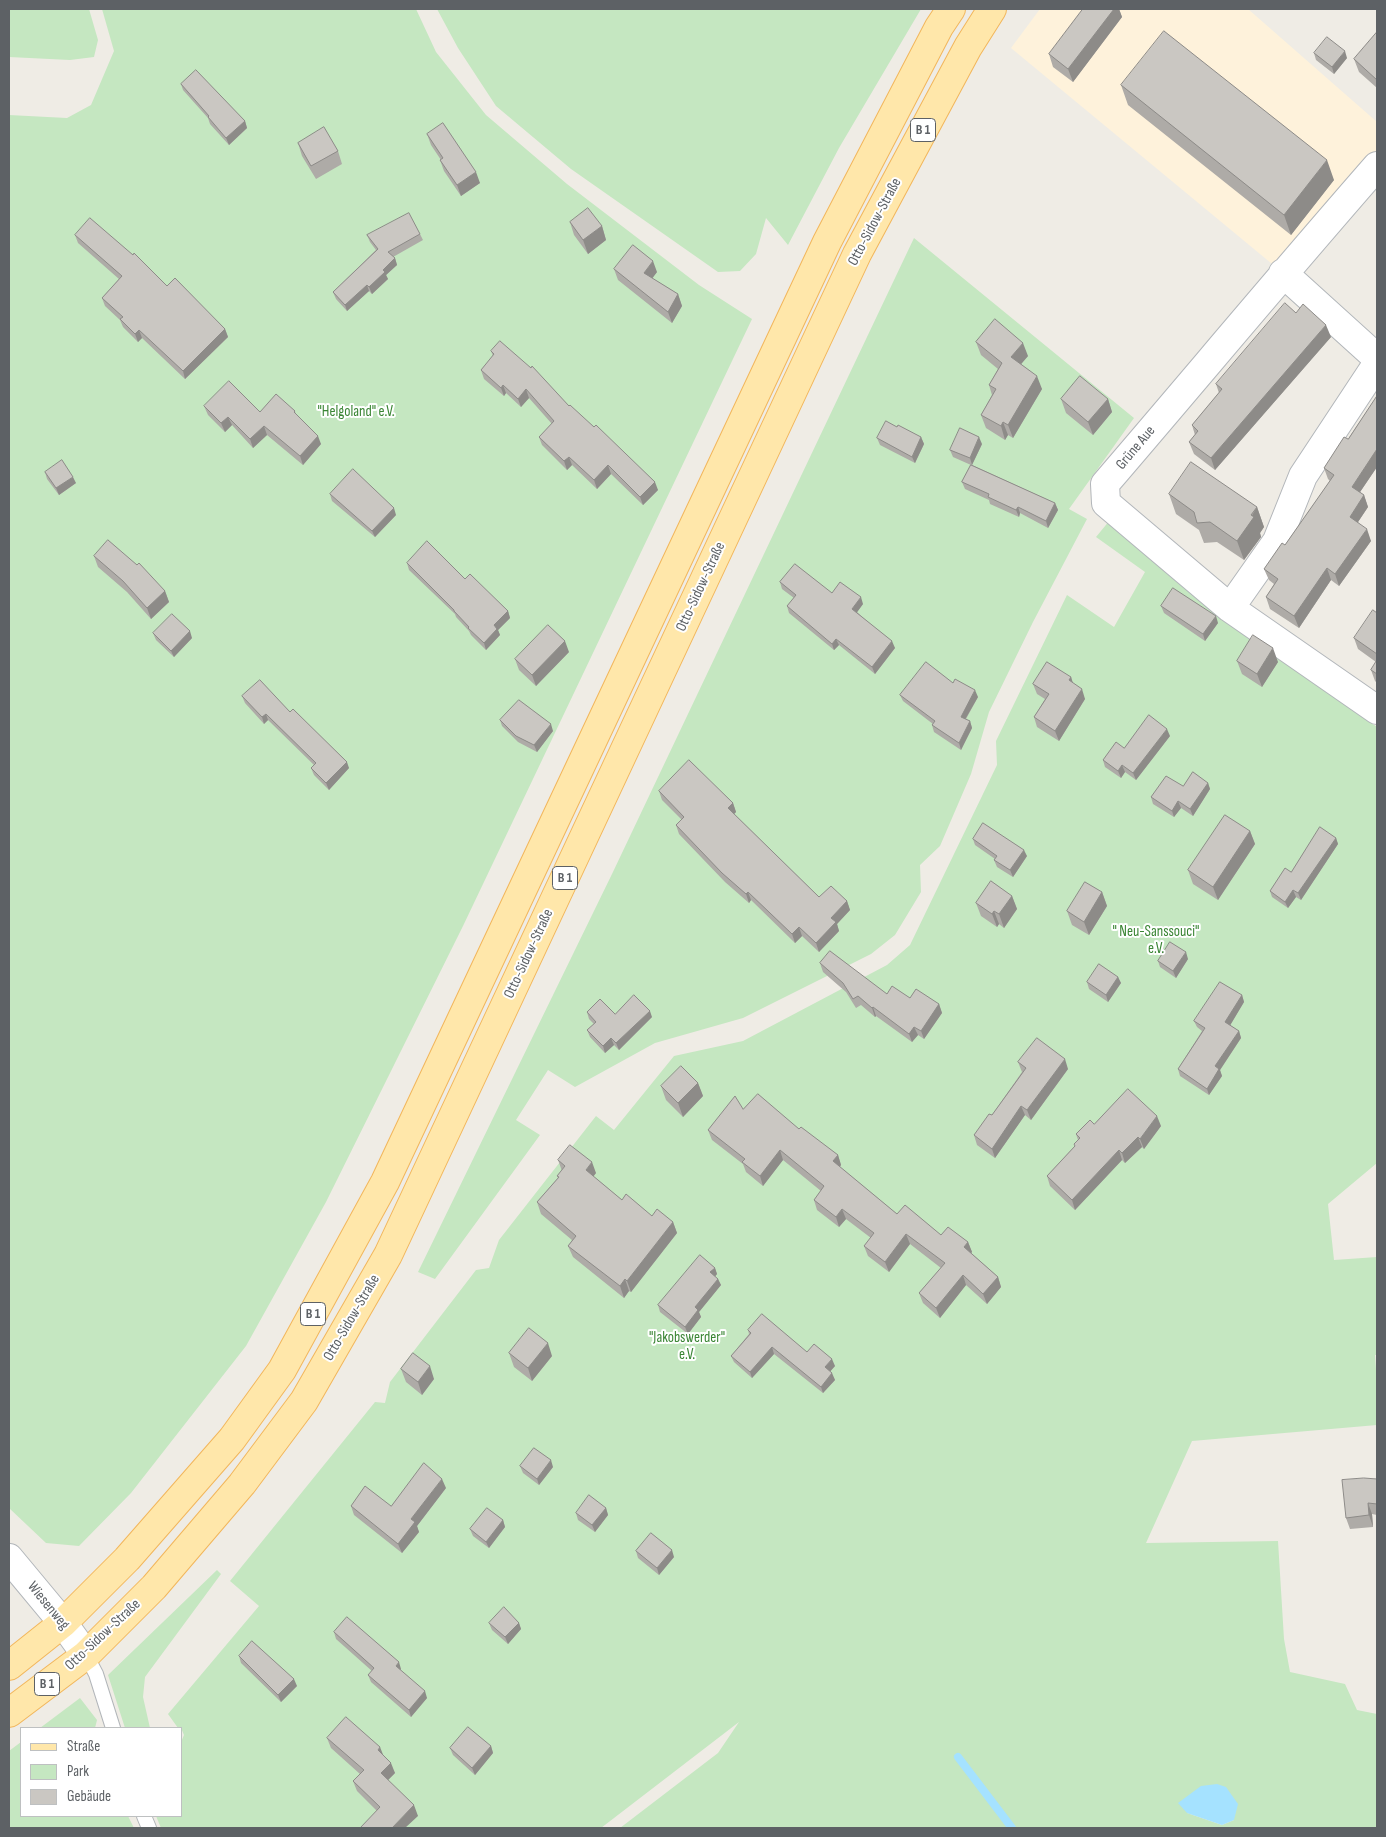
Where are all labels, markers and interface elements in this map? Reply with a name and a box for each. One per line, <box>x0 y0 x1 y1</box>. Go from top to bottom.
road number: B 1 <box>910 118 936 142</box>
street label: Otto-Sidow-Straße <box>844 175 906 269</box>
park label: "Helgoland" e.V. <box>317 403 395 421</box>
street label: Grüne Aue <box>1113 422 1159 474</box>
street label: Otto-Sidow-Straße <box>672 539 730 635</box>
road number: B 1 <box>552 866 578 890</box>
street label: Otto-Sidow-Straße <box>500 906 558 1002</box>
park label: " Neu-Sanssouci" e.V. <box>1113 923 1199 958</box>
street label: Otto-Sidow-Straße <box>320 1272 384 1364</box>
road number: B 1 <box>300 1302 326 1326</box>
park label: "Jakobswerder" e.V. <box>649 1329 725 1364</box>
street label: Wiesenweg <box>23 1578 73 1634</box>
street label: Otto-Sidow-Straße <box>62 1595 144 1675</box>
road number: B 1 <box>34 1672 60 1696</box>
legend <box>20 1727 182 1817</box>
text: Straße <box>67 1737 100 1756</box>
text: Park <box>67 1762 89 1781</box>
text: Gebäude <box>67 1787 111 1806</box>

